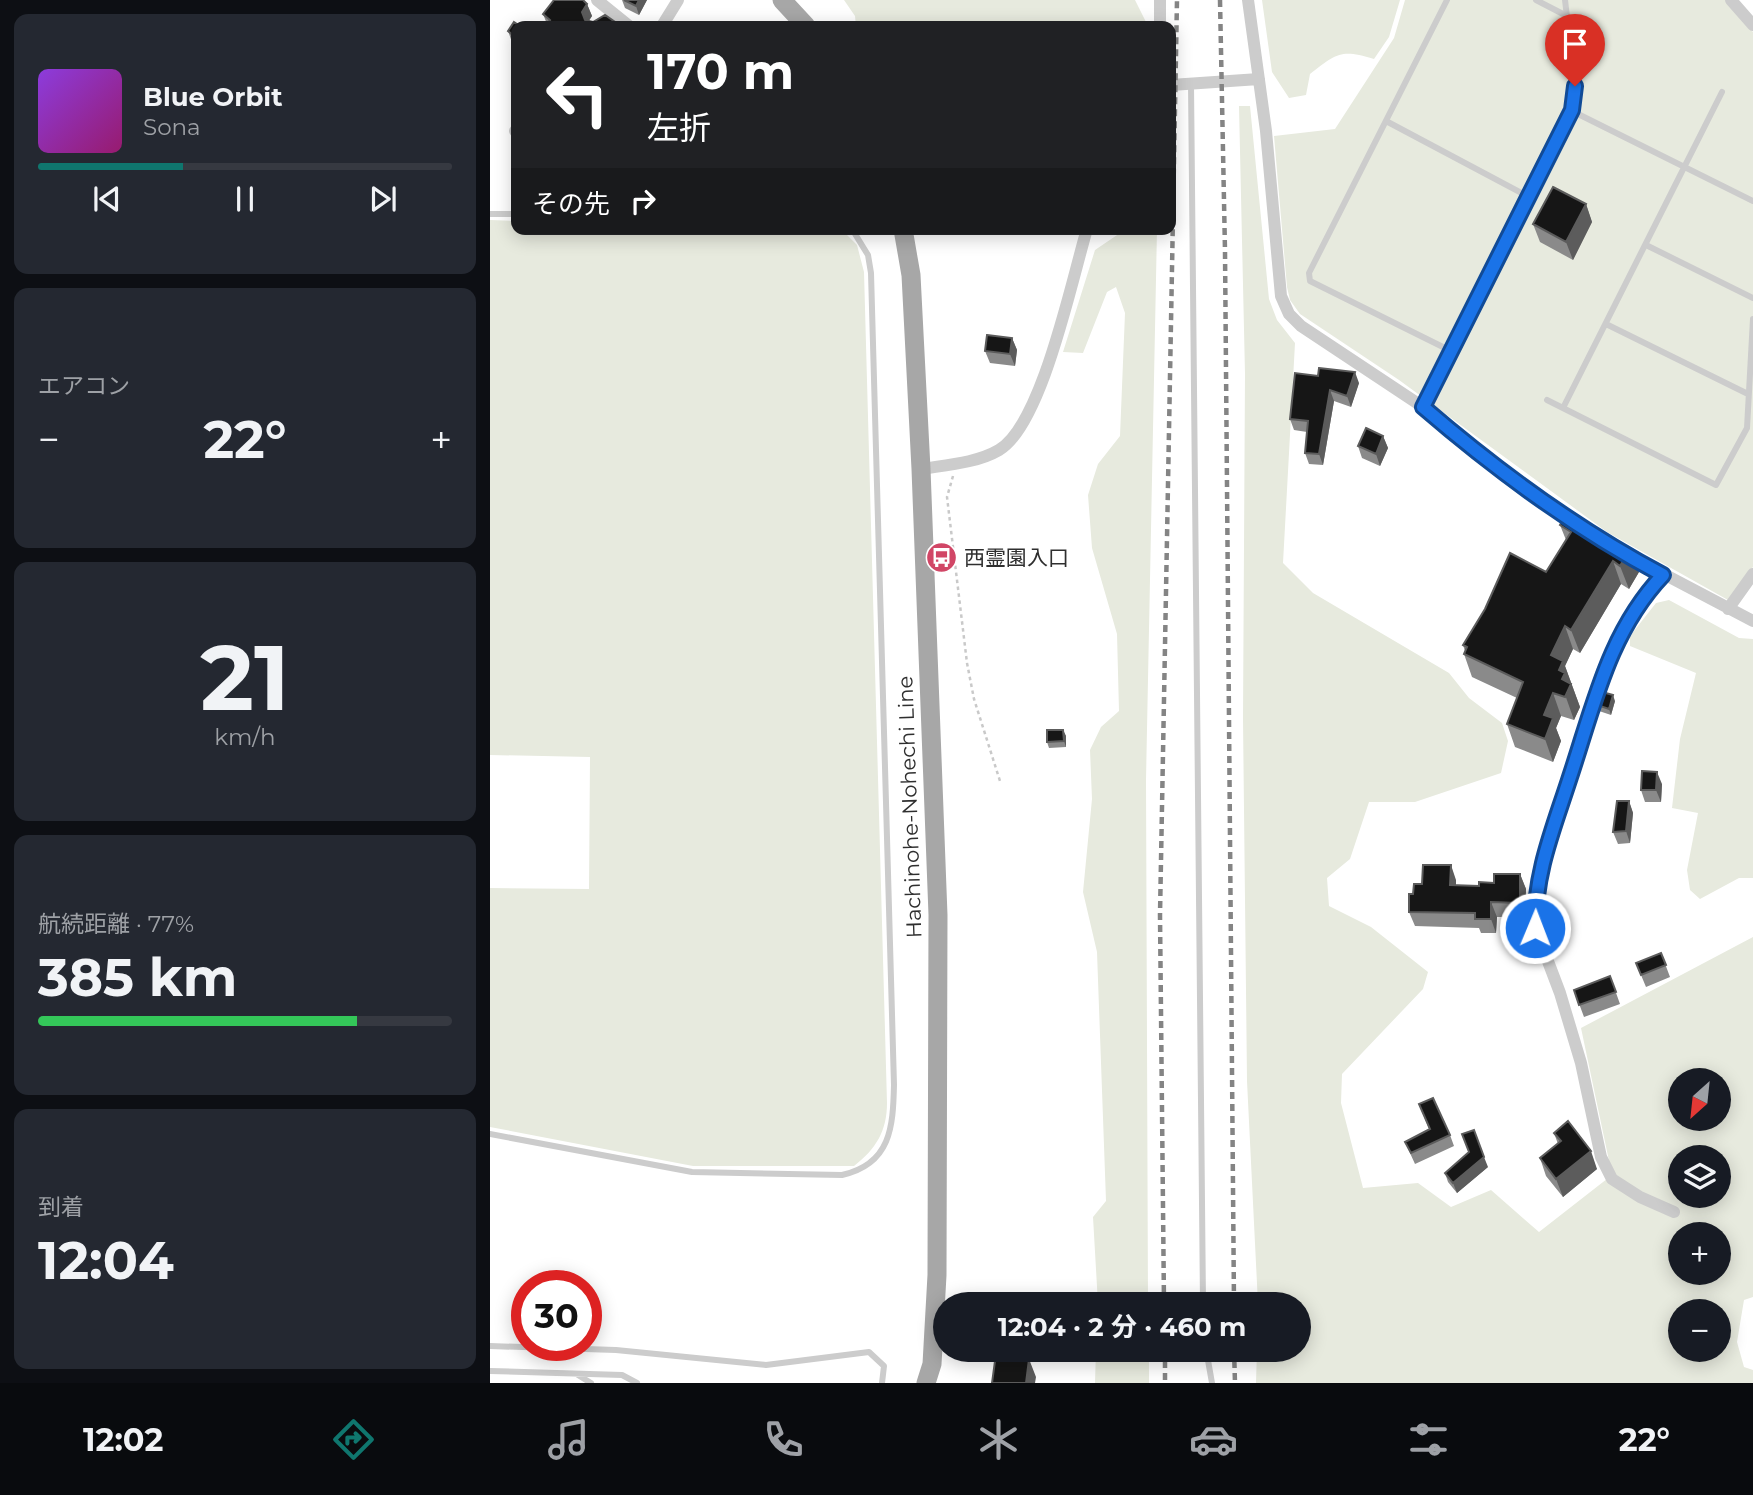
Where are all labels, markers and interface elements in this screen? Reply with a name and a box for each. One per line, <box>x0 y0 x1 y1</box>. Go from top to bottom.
pin <box>1545 14 1605 86</box>
icon: arrive <box>1556 25 1594 63</box>
text: 170 m <box>647 42 794 101</box>
icon: left <box>532 49 623 140</box>
text: Blue Orbit <box>143 81 282 113</box>
text: 左折 <box>647 108 711 147</box>
text: Sona <box>143 113 201 141</box>
icon: previous <box>88 180 126 218</box>
icon: pause <box>226 180 264 218</box>
icon: next <box>364 180 402 218</box>
icon: right <box>624 182 662 220</box>
text: その先 <box>532 188 610 220</box>
text: エアコン <box>38 372 130 400</box>
text: 22° <box>203 408 287 471</box>
text: − <box>38 416 60 463</box>
text: + <box>430 416 452 463</box>
bus stop icon: 西霊園入口 <box>924 541 958 575</box>
place label: 西霊園入口 <box>964 545 1069 570</box>
text: 21 <box>200 622 290 733</box>
street label: Hachinohe-Nohechi Line <box>892 675 927 939</box>
text: km/h <box>214 723 276 751</box>
position arrow <box>1498 891 1572 965</box>
text: 航続距離 · 77% <box>38 910 194 938</box>
text: 385 km <box>38 946 237 1009</box>
north arrow <box>1668 1068 1731 1130</box>
map controls <box>1668 1068 1731 1362</box>
button: layers <box>1668 1145 1731 1208</box>
text: 到着 <box>38 1193 84 1221</box>
button: + <box>1668 1222 1731 1285</box>
text: 12:04 <box>38 1229 174 1292</box>
speed limit sign: 30 <box>511 1270 602 1361</box>
button: − <box>1668 1299 1731 1362</box>
text: 12:04 · 2 分 · 460 m <box>998 1311 1246 1343</box>
icon: directions <box>329 1415 378 1464</box>
icon: music <box>544 1415 593 1464</box>
icon: phone <box>759 1415 808 1464</box>
icon: climate <box>974 1415 1023 1464</box>
icon: car <box>1189 1415 1238 1464</box>
icon: filters <box>1404 1415 1453 1464</box>
text: 12:02 <box>83 1420 163 1459</box>
text: 22° <box>1619 1420 1670 1459</box>

